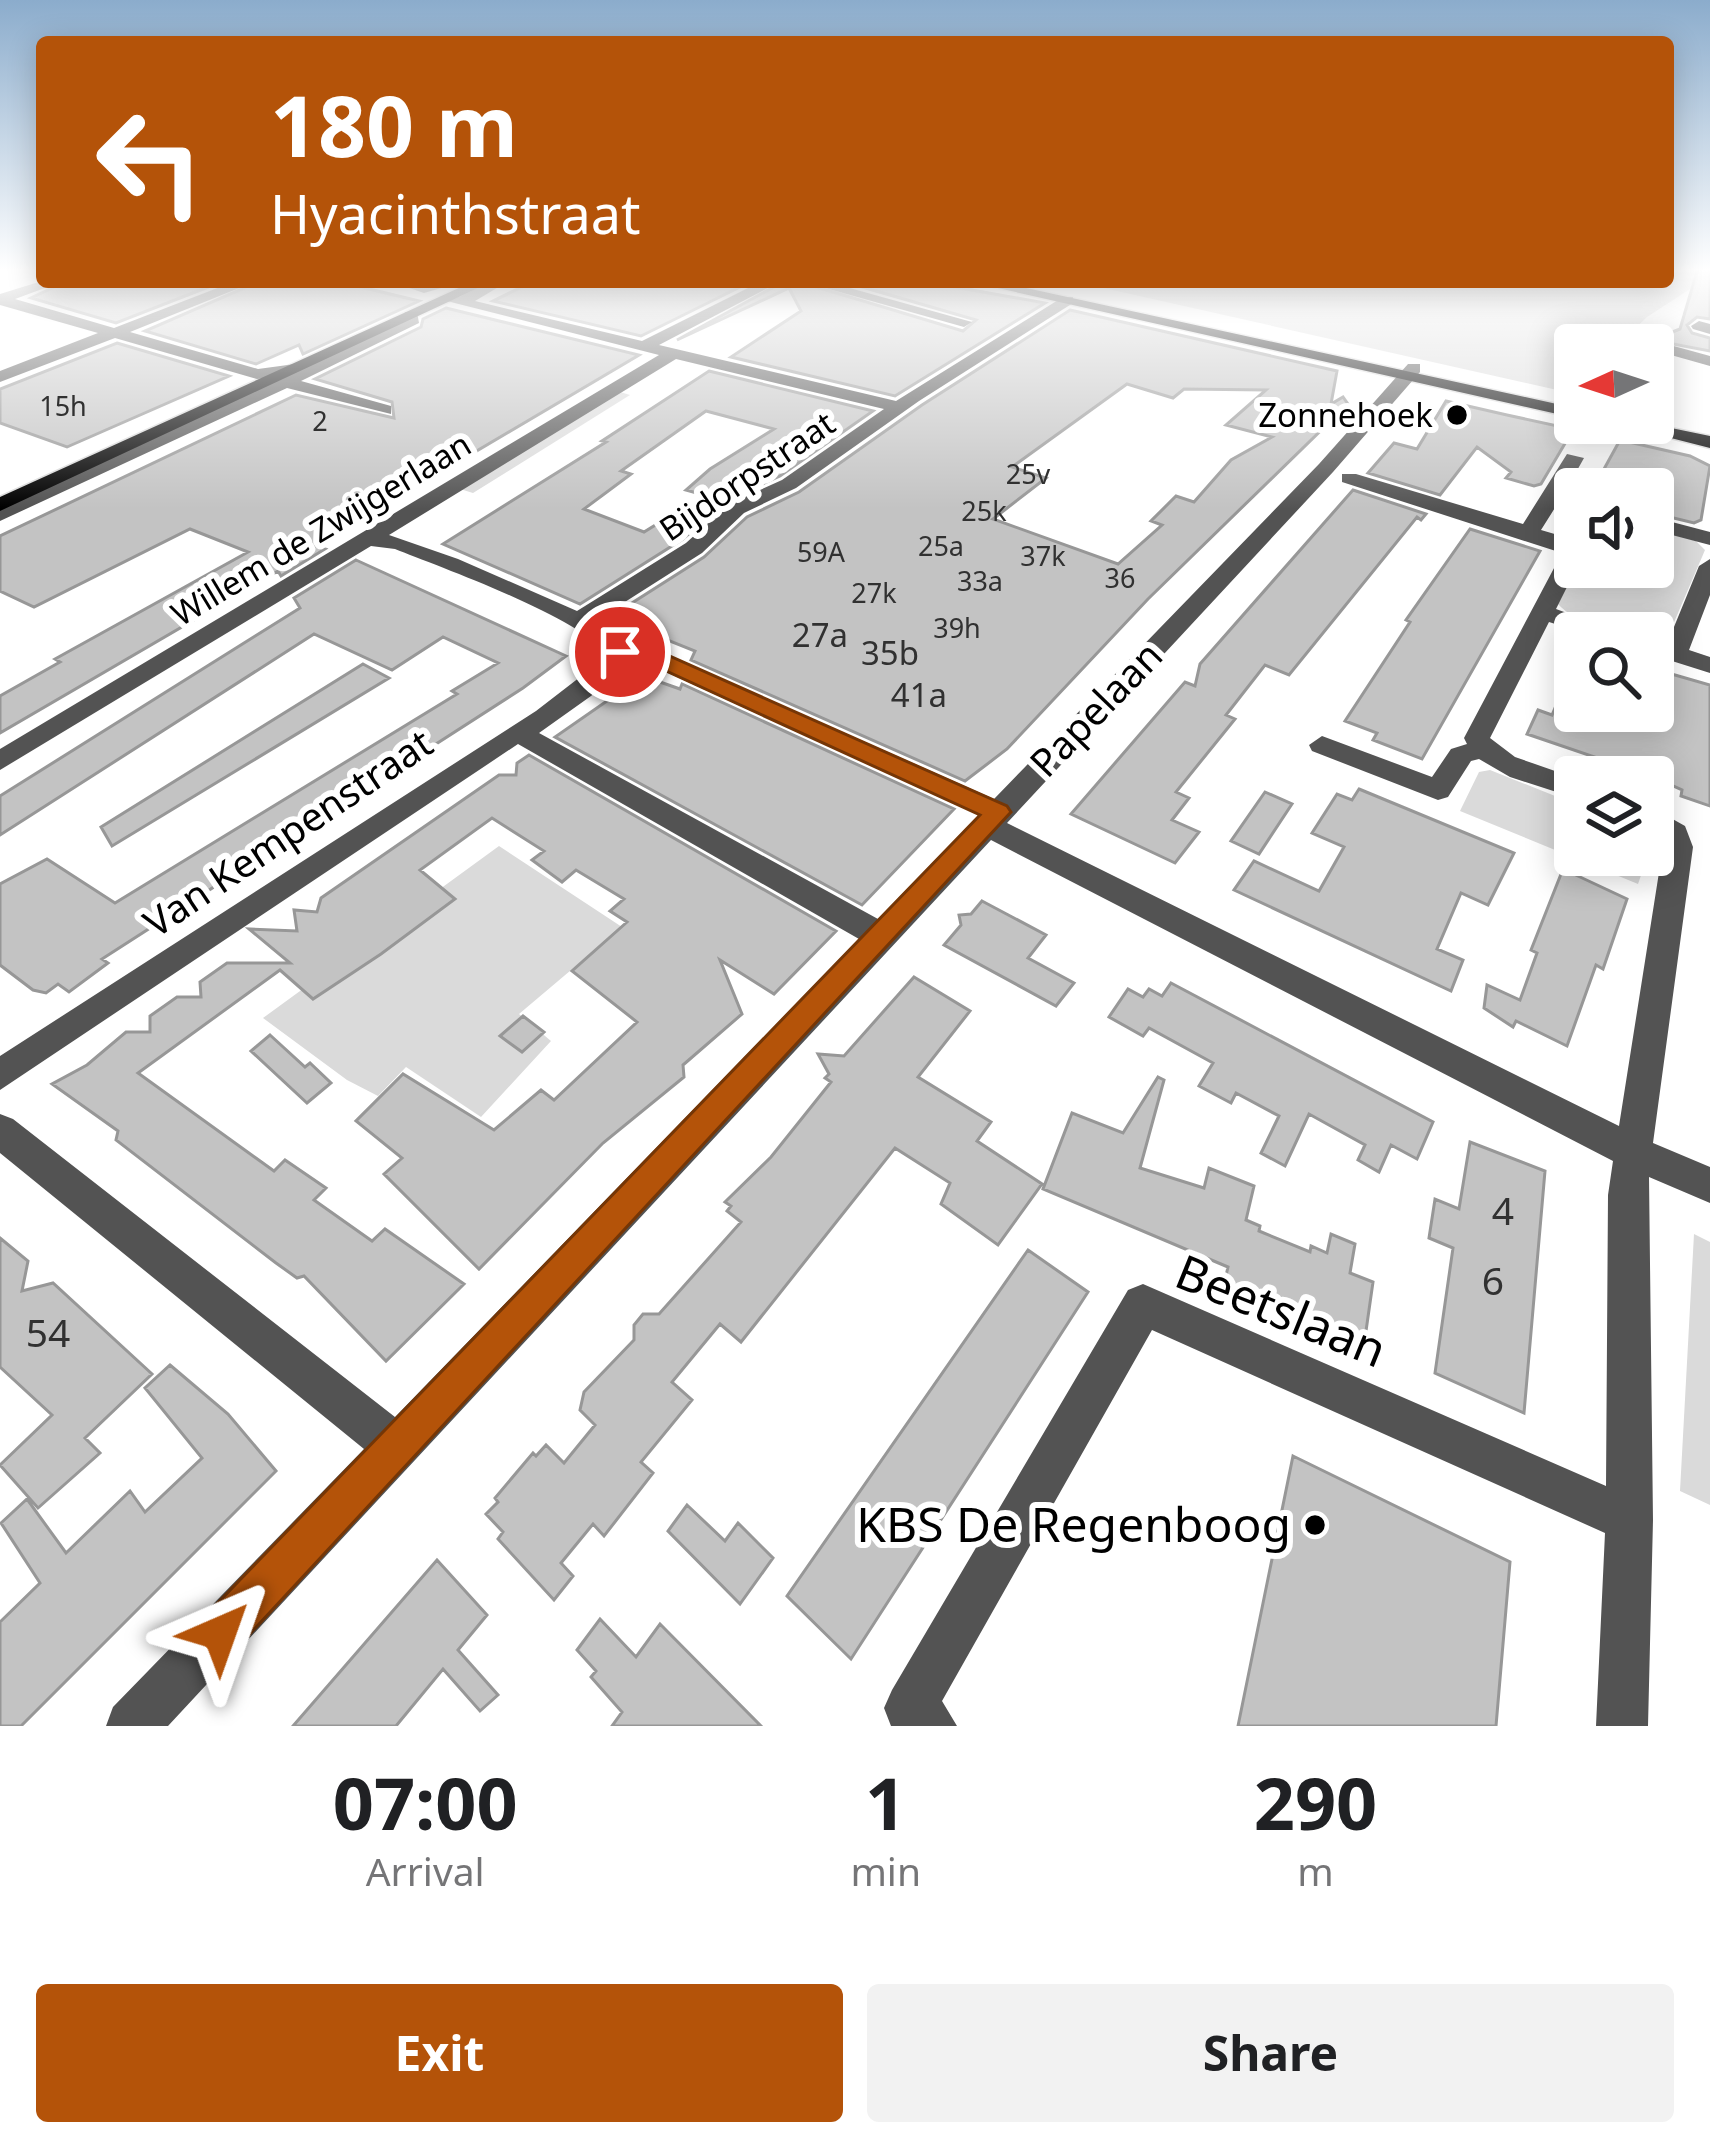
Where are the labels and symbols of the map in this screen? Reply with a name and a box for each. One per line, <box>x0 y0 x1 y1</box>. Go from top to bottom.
north arrow <box>1554 324 1674 444</box>
house number: 15h <box>39 387 87 424</box>
place label: Zonnehoek <box>1258 392 1433 437</box>
street label: Bijdorpstraat <box>650 400 843 551</box>
house number: 2 <box>312 402 328 439</box>
marker: Zonnehoek <box>1444 402 1470 428</box>
street label: Willem de Zwijgerlaan <box>163 421 479 636</box>
house number: 25v <box>1006 455 1051 492</box>
house number: 25k <box>961 492 1007 529</box>
house number: 25a <box>918 527 964 564</box>
house number: 59A <box>797 533 846 570</box>
house number: 37k <box>1020 537 1066 574</box>
house number: 36 <box>1105 559 1135 596</box>
house number: 33a <box>957 562 1003 599</box>
house number: 27k <box>851 574 897 611</box>
pin <box>569 601 671 703</box>
house number: 39h <box>933 609 981 646</box>
house number: 27a <box>792 612 848 657</box>
street label: Papelaan <box>1017 629 1173 787</box>
house number: 35b <box>861 630 919 675</box>
house number: 41a <box>891 672 947 717</box>
street label: Van Kempenstraat <box>133 715 442 948</box>
house number: 4 <box>1492 1183 1514 1236</box>
street label: Beetslaan <box>1167 1238 1396 1381</box>
house number: 6 <box>1482 1253 1504 1306</box>
house number: 54 <box>26 1305 70 1358</box>
place label: KBS De Regenboog <box>856 1491 1291 1556</box>
marker: KBS De Regenboog <box>1302 1512 1328 1538</box>
position arrow <box>157 1570 283 1696</box>

